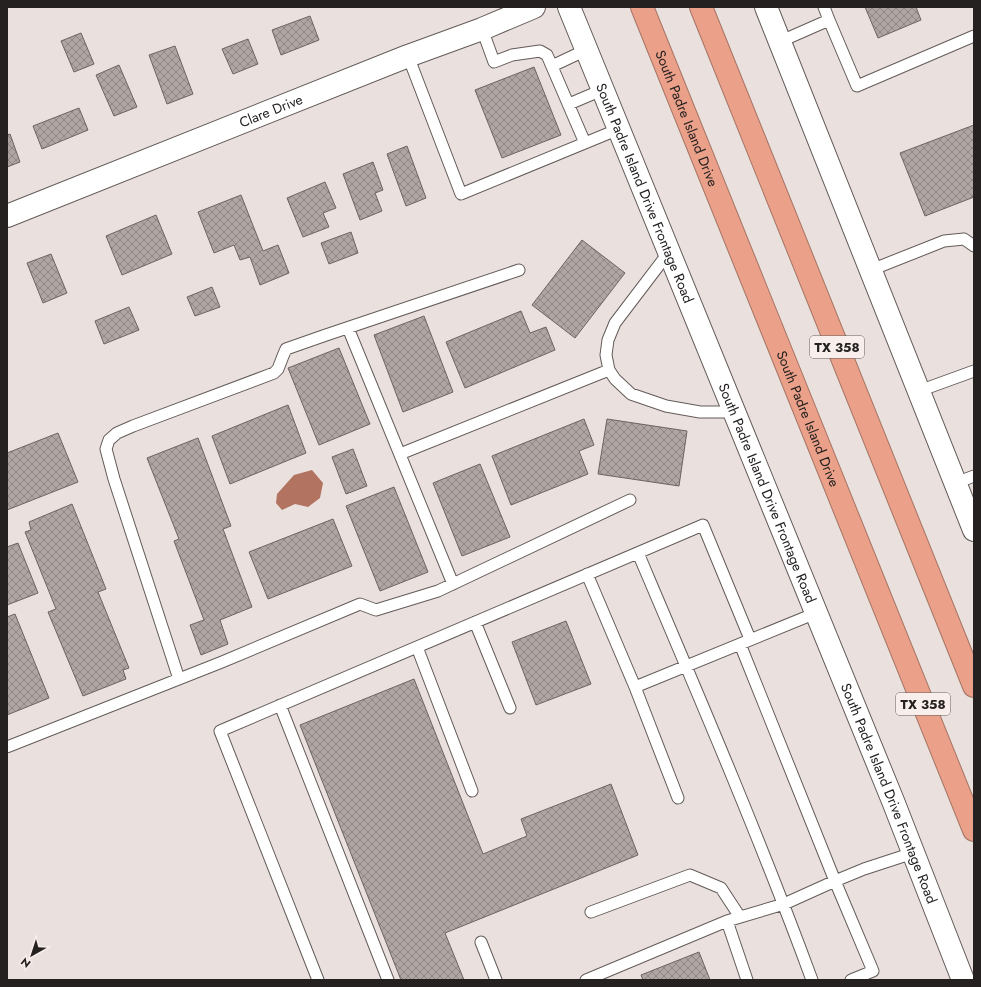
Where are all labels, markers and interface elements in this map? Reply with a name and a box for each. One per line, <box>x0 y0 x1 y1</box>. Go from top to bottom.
street label: South Padre Island Drive <box>650 47 723 189</box>
street label: South Padre Island Drive Frontage Road <box>591 80 699 306</box>
street label: Clare Drive <box>236 89 305 132</box>
road number: TX 358 <box>810 336 864 358</box>
street label: South Padre Island Drive <box>772 348 845 490</box>
street label: South Padre Island Drive Frontage Road <box>714 380 821 606</box>
street label: South Padre Island Drive Frontage Road <box>836 680 942 906</box>
road number: TX 358 <box>896 693 950 715</box>
north arrow <box>12 935 52 975</box>
text: N <box>17 954 34 972</box>

